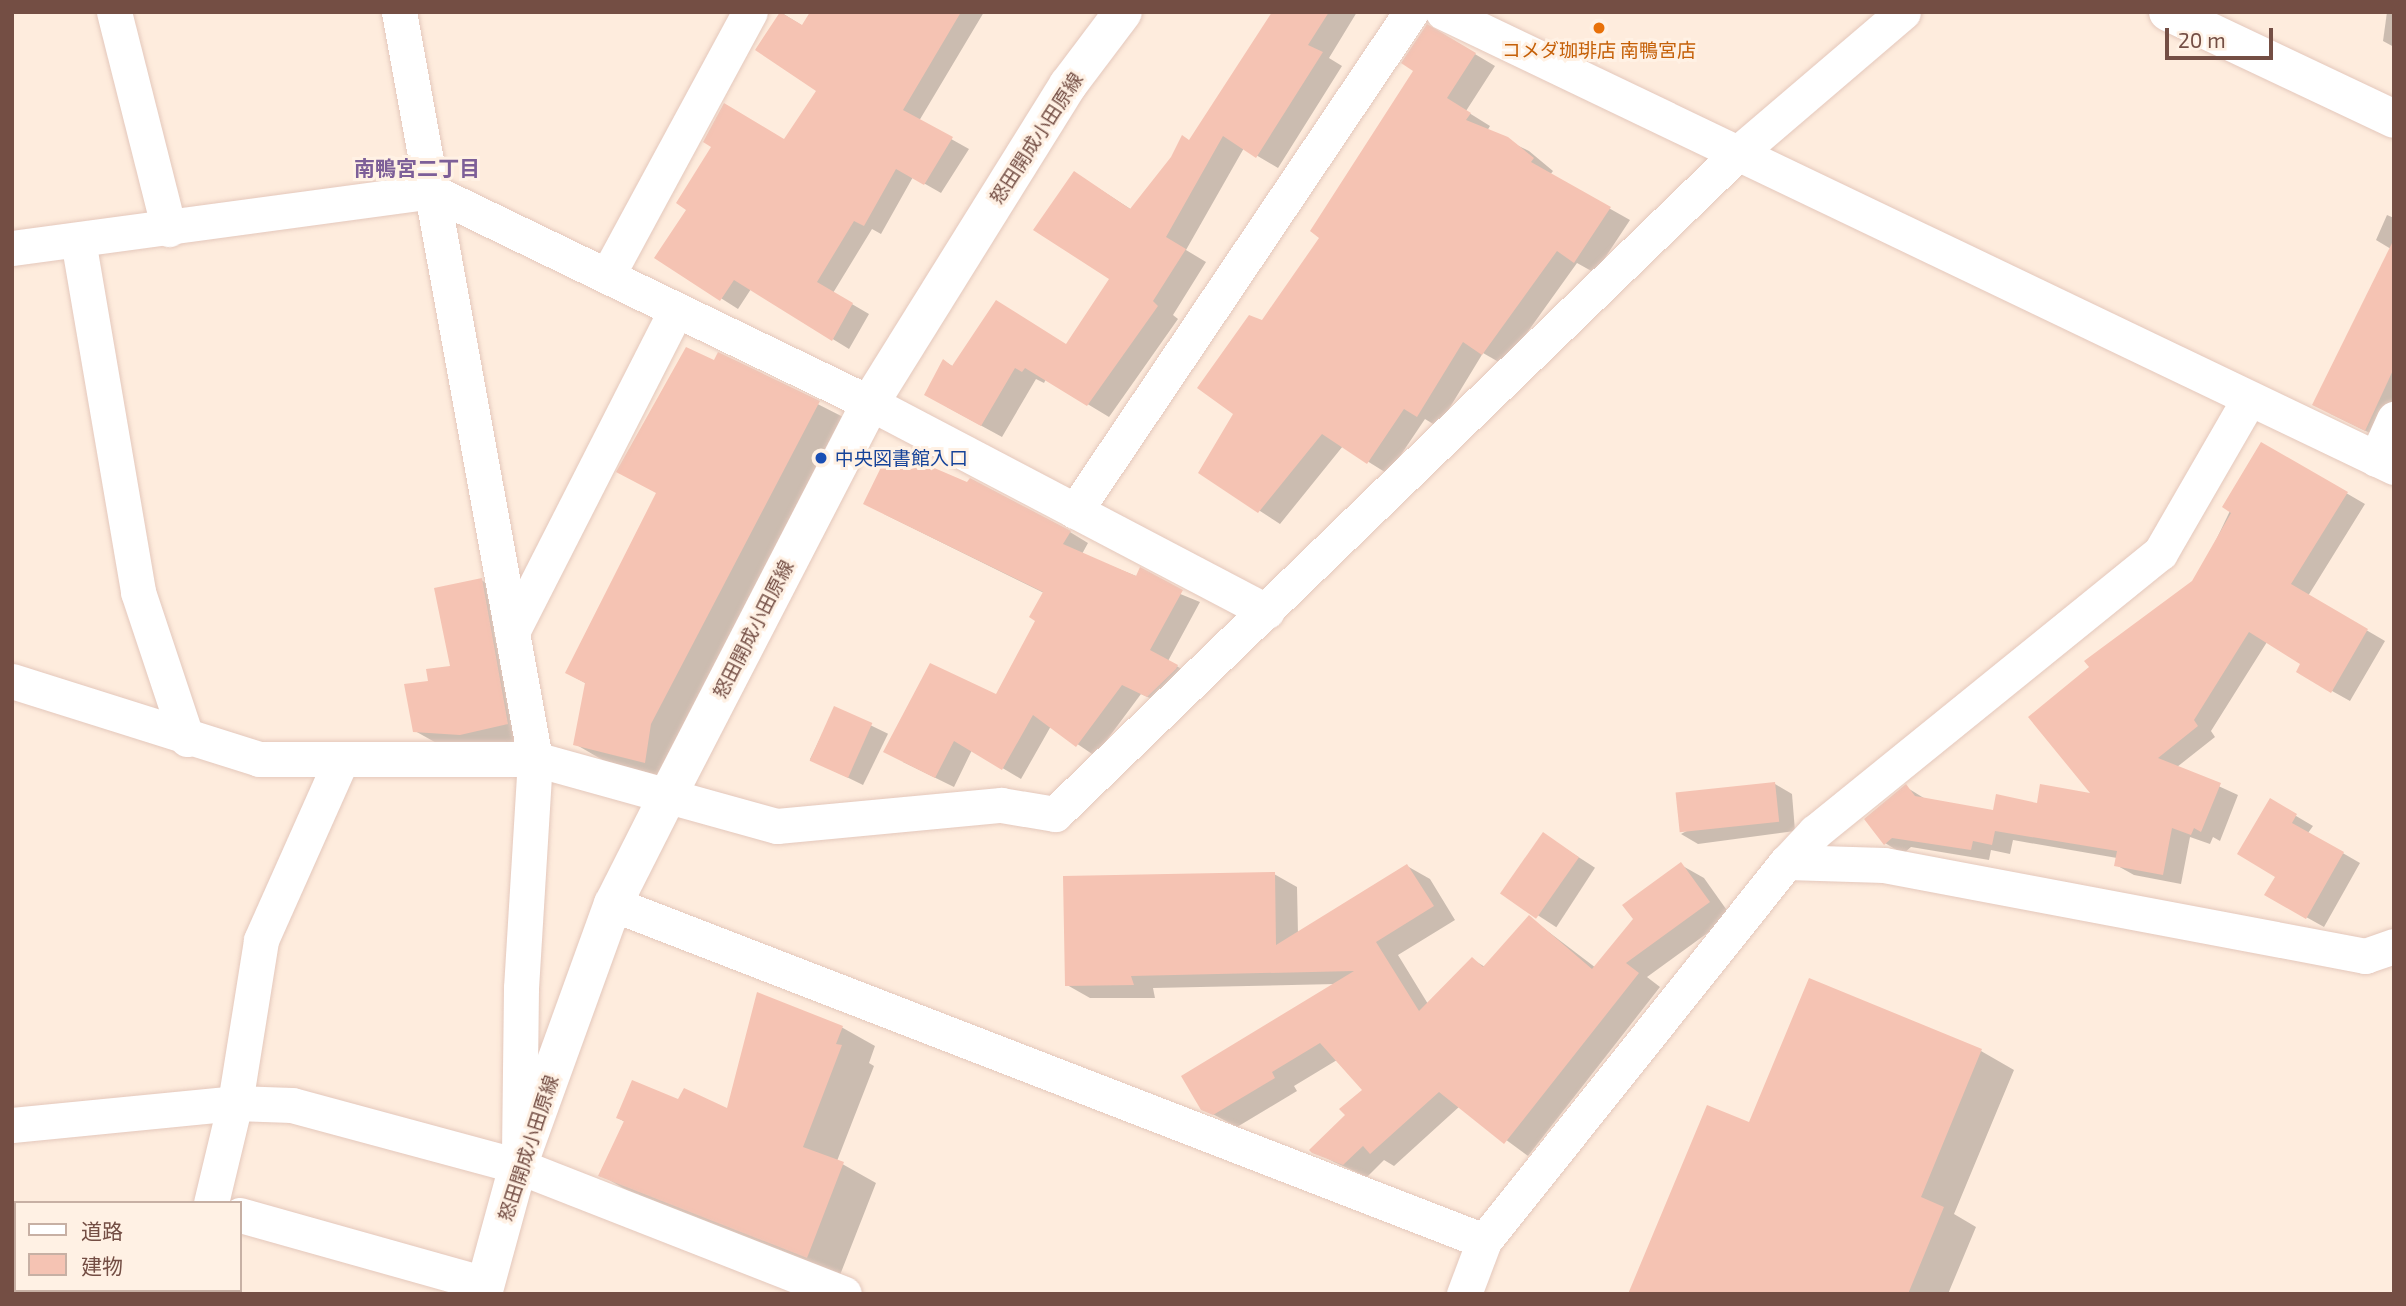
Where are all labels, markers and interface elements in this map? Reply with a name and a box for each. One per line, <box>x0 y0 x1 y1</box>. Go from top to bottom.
scale bar <box>2168 14 2276 58</box>
marker: コメダ珈琲店 南鴨宮店 <box>1591 20 1607 36</box>
text: 20 m <box>2178 27 2226 52</box>
place label: コメダ珈琲店 南鴨宮店 <box>1502 39 1696 61</box>
street label: 怒田開成小田原線 <box>985 68 1087 208</box>
district label: 南鴨宮二丁目 <box>354 155 480 181</box>
place label: 中央図書館入口 <box>835 447 968 469</box>
marker: 中央図書館入口 <box>813 450 829 466</box>
street label: 怒田開成小田原線 <box>708 556 798 702</box>
street label: 怒田開成小田原線 <box>494 1072 562 1224</box>
legend <box>14 1201 242 1292</box>
text: 道路 <box>81 1218 123 1243</box>
text: 建物 <box>81 1253 123 1278</box>

